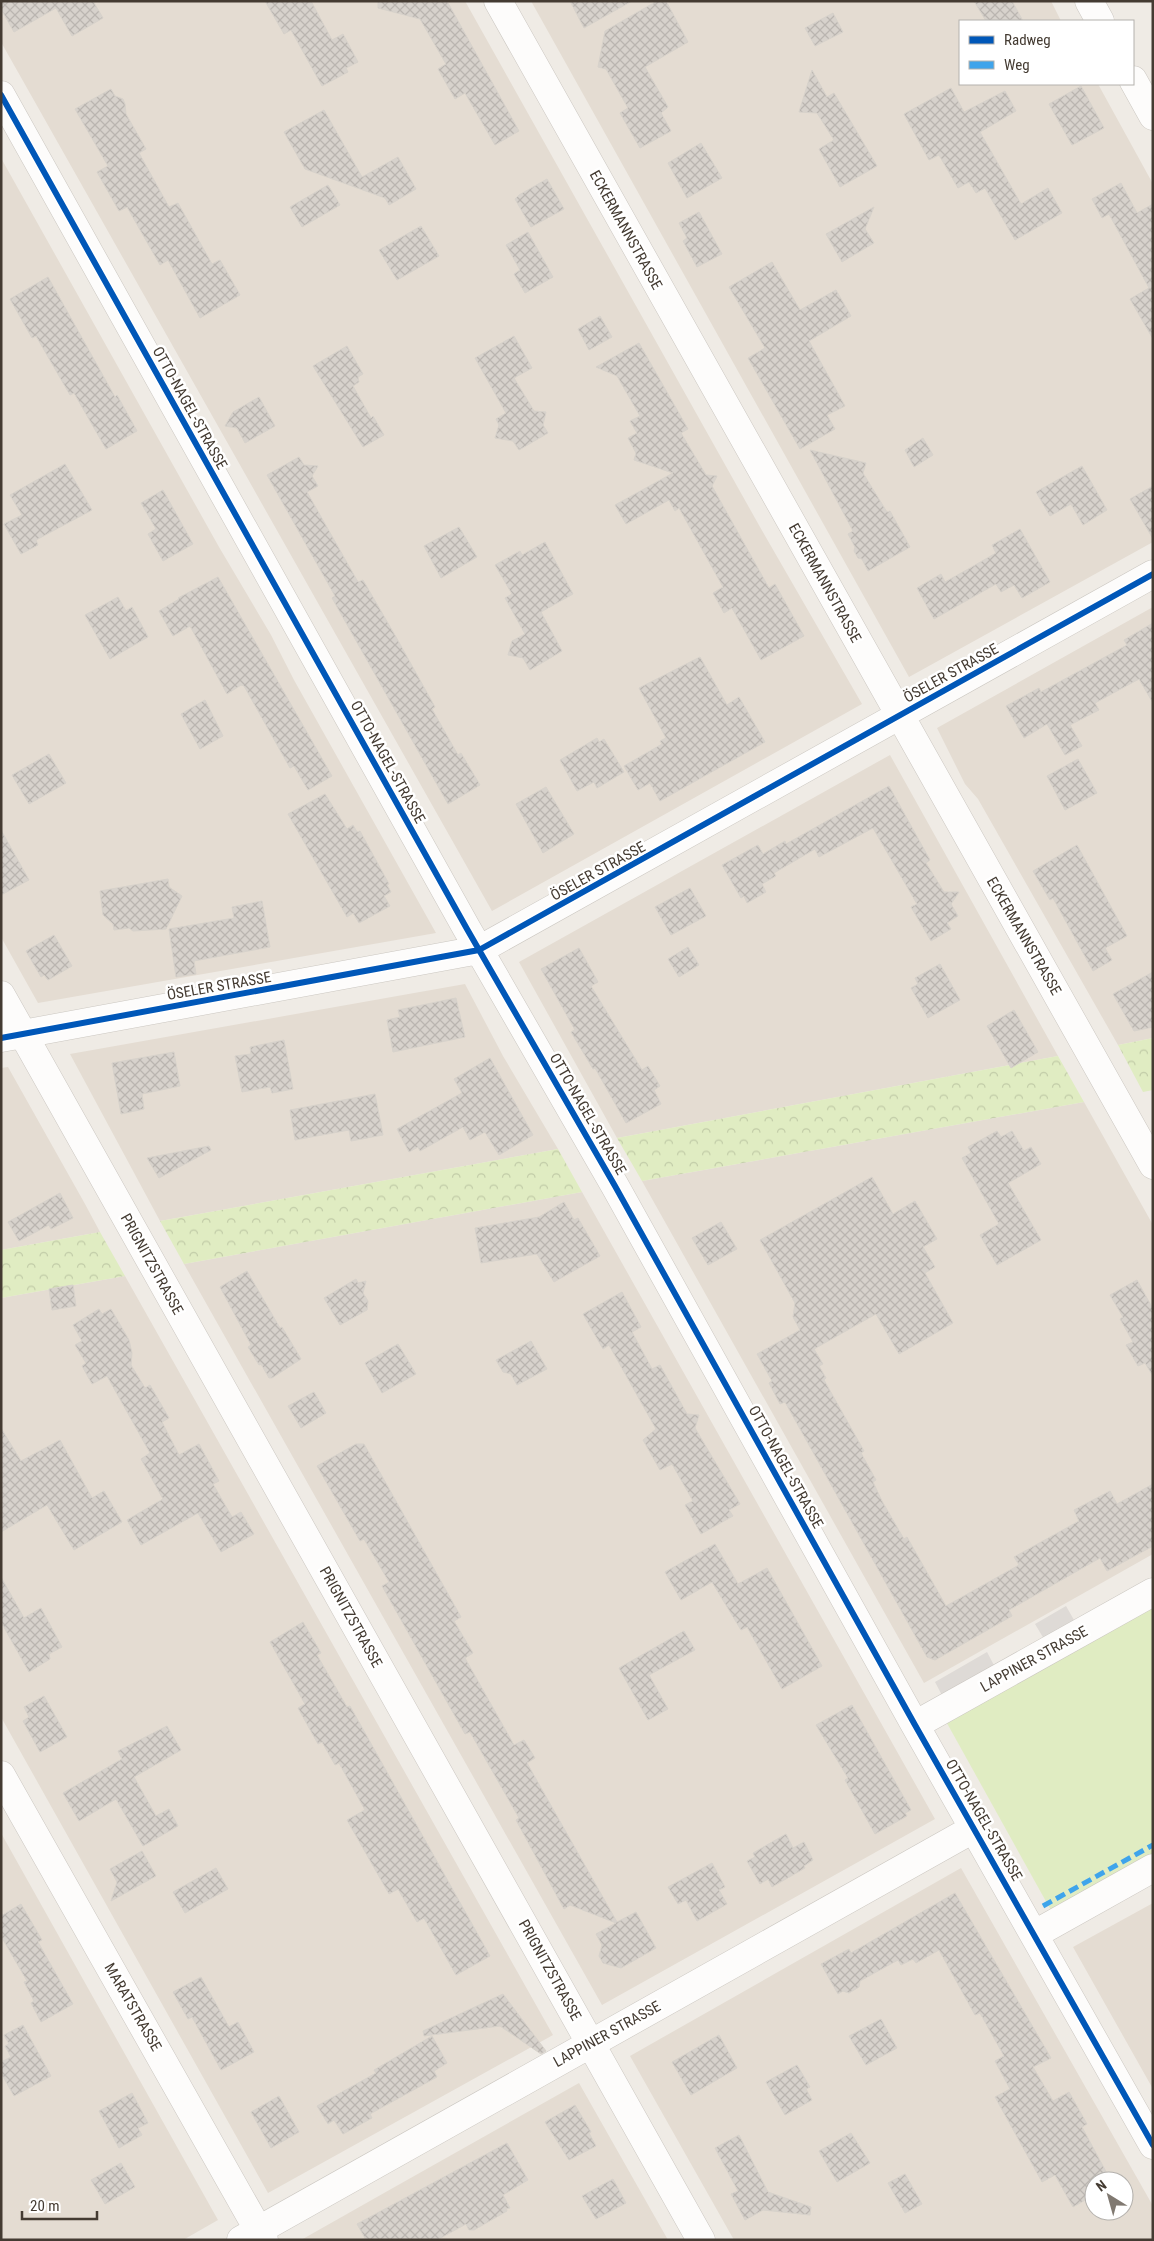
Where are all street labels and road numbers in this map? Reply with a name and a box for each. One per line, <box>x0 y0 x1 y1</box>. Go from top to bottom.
street label: ECKERMANNSTRASSE <box>586 167 666 293</box>
street label: OTTO-NAGEL-STRASSE <box>149 344 231 472</box>
street label: ECKERMANNSTRASSE <box>785 520 865 646</box>
street label: ÖSELER STRASSE <box>901 640 1001 706</box>
street label: OTTO-NAGEL-STRASSE <box>347 698 429 826</box>
street label: ÖSELER STRASSE <box>548 838 648 904</box>
street label: ECKERMANNSTRASSE <box>983 874 1065 998</box>
street label: ÖSELER STRASSE <box>166 968 272 1004</box>
street label: OTTO-NAGEL-STRASSE <box>546 1050 630 1178</box>
street label: PRIGNITZSTRASSE <box>117 1210 187 1318</box>
street label: OTTO-NAGEL-STRASSE <box>745 1403 827 1531</box>
street label: PRIGNITZSTRASSE <box>316 1563 386 1671</box>
street label: LAPPINER STRASSE <box>977 1622 1091 1696</box>
street label: OTTO-NAGEL-STRASSE <box>942 1756 1026 1884</box>
street label: PRIGNITZSTRASSE <box>515 1916 585 2024</box>
street label: MARATSTRASSE <box>101 1960 165 2054</box>
street label: LAPPINER STRASSE <box>550 1997 664 2071</box>

